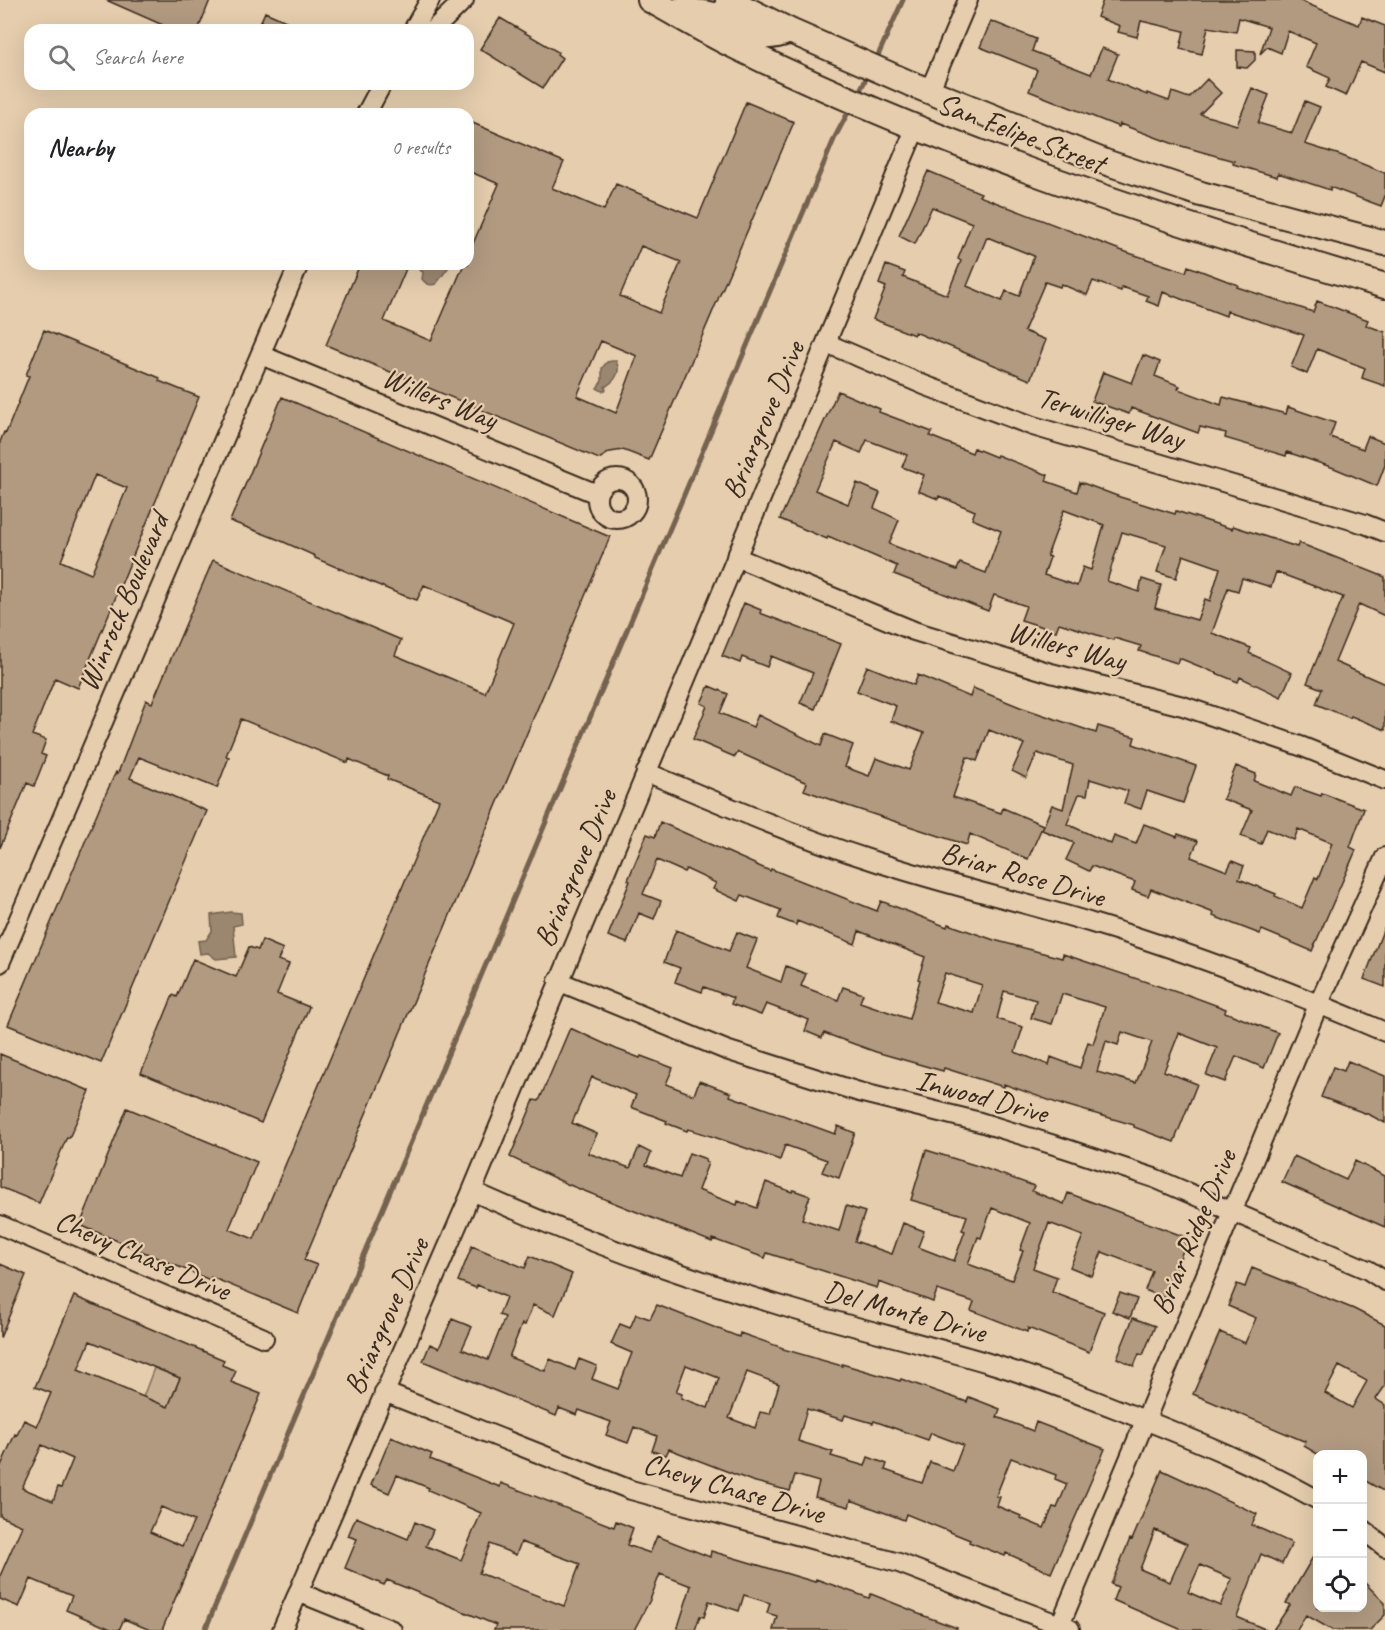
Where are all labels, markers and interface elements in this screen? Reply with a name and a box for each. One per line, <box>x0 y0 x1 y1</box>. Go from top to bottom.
search box <box>24 24 474 90</box>
icon: search <box>45 41 78 74</box>
text: Search here <box>93 43 183 71</box>
street label: San Felipe Street <box>932 84 1114 184</box>
text: Nearby <box>48 131 113 164</box>
text: 0 results <box>391 135 450 160</box>
street label: Briargrove Drive <box>713 333 814 504</box>
street label: Willers Way <box>377 358 505 439</box>
street label: Terwilliger Way <box>1033 378 1191 459</box>
street label: Winrock Boulevard <box>69 504 179 697</box>
street label: Willers Way <box>1004 612 1132 680</box>
street label: Briargrove Drive <box>525 781 626 952</box>
street label: Briar Rose Drive <box>937 833 1111 916</box>
street label: Inwood Drive <box>912 1060 1054 1132</box>
street label: Briar Ridge Drive <box>1141 1142 1246 1320</box>
street label: Chevy Chase Drive <box>50 1201 238 1310</box>
street label: Briargrove Drive <box>335 1230 438 1400</box>
street label: Del Monte Drive <box>820 1271 992 1351</box>
street label: Chevy Chase Drive <box>639 1444 831 1533</box>
map controls <box>1313 1450 1367 1612</box>
button: + <box>1313 1450 1367 1504</box>
button: − <box>1313 1504 1367 1558</box>
button: locate <box>1313 1558 1367 1612</box>

